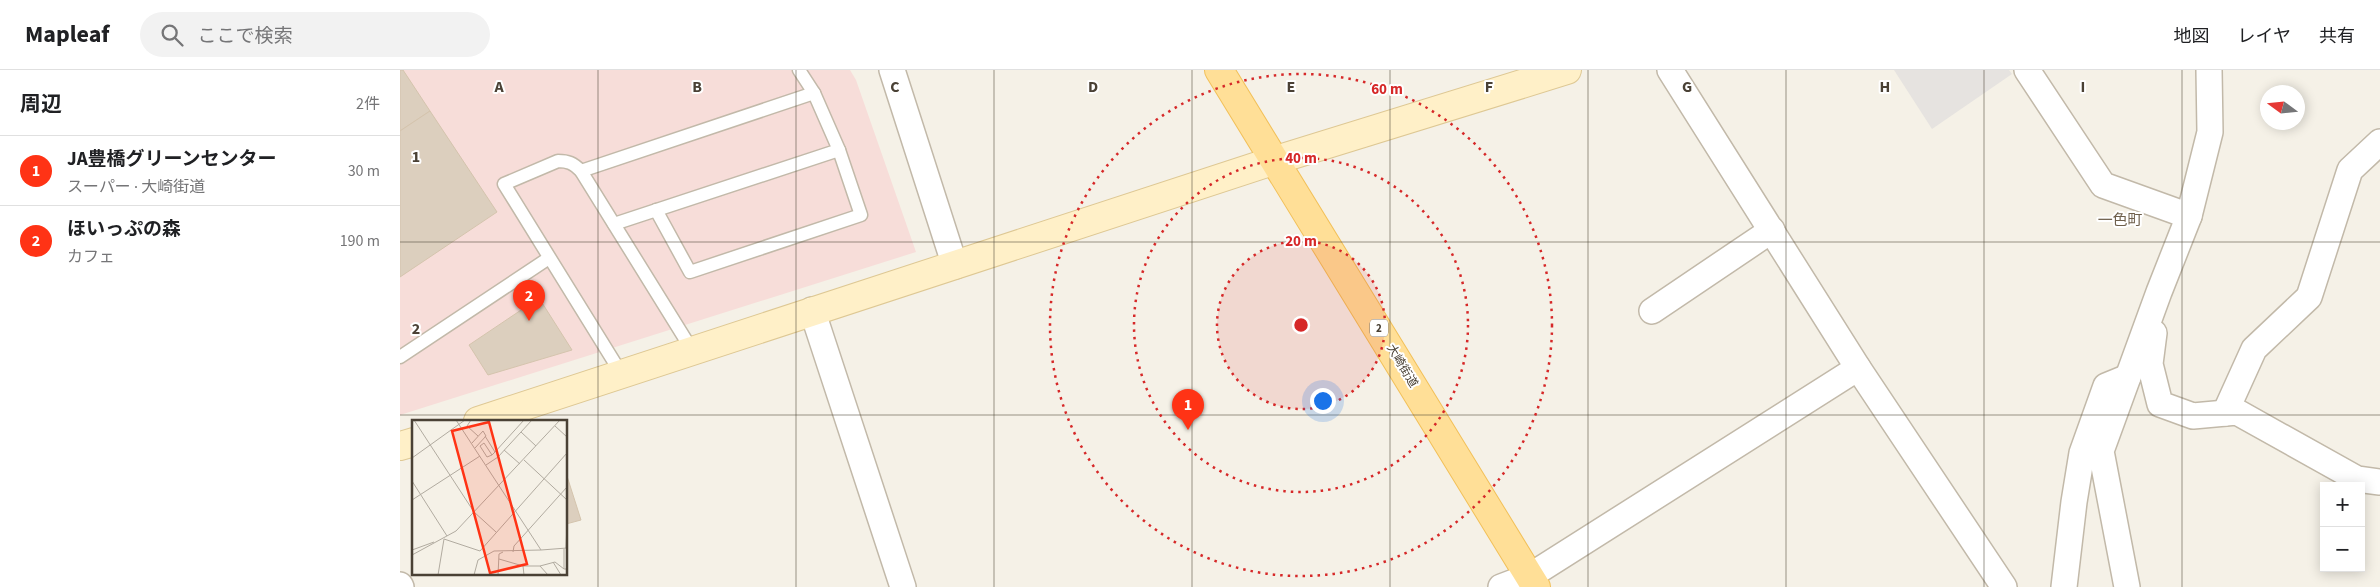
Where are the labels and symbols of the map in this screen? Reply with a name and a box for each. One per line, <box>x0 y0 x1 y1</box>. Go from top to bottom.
text: A <box>493 76 504 98</box>
text: B <box>692 76 702 98</box>
text: C <box>890 76 900 98</box>
text: D <box>1088 76 1098 98</box>
text: E <box>1287 76 1295 98</box>
text: F <box>1485 76 1493 98</box>
text: G <box>1682 76 1692 98</box>
text: H <box>1880 76 1890 98</box>
text: I <box>2081 76 2085 98</box>
text: 60 m <box>1371 79 1403 100</box>
north arrow <box>2260 85 2305 130</box>
text: 1 <box>412 146 420 168</box>
text: 40 m <box>1285 148 1317 169</box>
district label: 一色町 <box>2097 210 2143 231</box>
text: 20 m <box>1285 231 1317 252</box>
pin: 2 <box>513 280 545 321</box>
centre of rings <box>1292 316 1310 334</box>
text: 2 <box>412 318 420 340</box>
road number: 2 <box>1370 320 1388 336</box>
street label: 大崎街道 <box>1382 341 1422 391</box>
your location <box>1310 388 1336 414</box>
pin: 1 <box>1172 389 1204 430</box>
inset map <box>412 420 568 574</box>

